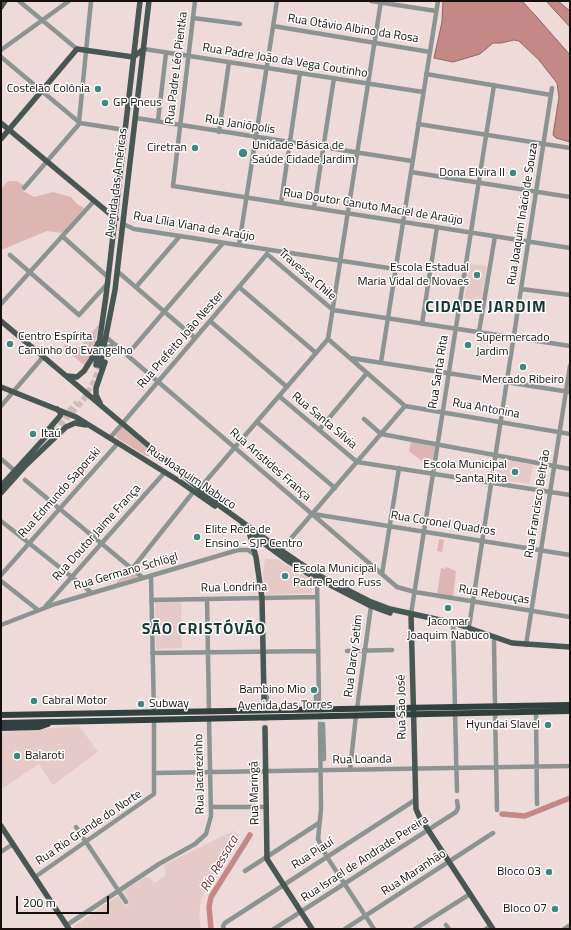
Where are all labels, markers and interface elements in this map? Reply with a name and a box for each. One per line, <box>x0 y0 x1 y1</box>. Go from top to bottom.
street label: Rua Padre Léo Pientka <box>163 11 191 125</box>
street label: Rua Otávio Albino da Rosa <box>287 12 419 46</box>
street label: Rua Padre João da Vega Coutinho <box>201 41 369 81</box>
place label: Costelão Colônia <box>7 82 90 96</box>
marker: Costelão Colônia <box>93 84 103 94</box>
place label: GP Pneus <box>113 96 162 110</box>
marker: GP Pneus <box>100 98 110 108</box>
street label: Rua Janiópolis <box>204 112 276 138</box>
street label: Avenida das Américas <box>103 127 131 239</box>
place label: Unidade Básica de Saúde Cidade Jardim <box>252 139 355 167</box>
place label: Ciretran <box>147 141 187 155</box>
street label: Rua Joaquim Inácio de Souza <box>505 142 541 286</box>
marker: Ciretran <box>190 143 200 153</box>
marker: Unidade Básica de Saúde Cidade Jardim <box>237 147 249 159</box>
place label: Dona Elvira II <box>439 166 505 180</box>
marker: Dona Elvira II <box>508 168 518 178</box>
street label: Rua Doutor Canuto Maciel de Araújo <box>282 186 464 228</box>
street label: Rua Lília Viana de Araújo <box>132 209 256 245</box>
street label: Travessa Chile <box>275 246 339 304</box>
place label: Escola Estadual Maria Vidal de Novaes <box>357 261 469 289</box>
marker: Escola Estadual Maria Vidal de Novaes <box>472 270 482 280</box>
street label: Rua Prefeito João Nester <box>135 288 227 392</box>
district label: CIDADE JARDIM <box>425 298 547 318</box>
place label: Centro Espírita Caminho do Evangelho <box>18 330 133 358</box>
place label: Supermercado Jardim <box>476 331 549 359</box>
street label: Rua Santa Rita <box>426 334 452 410</box>
marker: Centro Espírita Caminho do Evangelho <box>5 339 15 349</box>
marker: Supermercado Jardim <box>463 340 473 350</box>
marker: Mercado Ribeiro <box>518 362 528 372</box>
place label: Mercado Ribeiro <box>482 373 564 387</box>
street label: Rua Santa Sílvia <box>289 390 359 452</box>
street label: Rua Antonina <box>451 396 521 422</box>
street label: Rua Aristides França <box>226 426 314 504</box>
place label: Itaú <box>41 427 61 441</box>
marker: Itaú <box>28 429 38 439</box>
street label: Rua Joaquim Nabuco <box>144 443 238 513</box>
street label: Rua Edmundo Saporski <box>16 445 104 541</box>
street label: Rua Francisco Beltrão <box>522 449 554 559</box>
place label: Escola Municipal Santa Rita <box>423 458 507 486</box>
marker: Escola Municipal Santa Rita <box>510 467 520 477</box>
street label: Rua Doutor Jaime França <box>50 482 144 584</box>
street label: Rua Coronel Quadros <box>390 509 496 539</box>
place label: Elite Rede de Ensino - SJP Centro <box>205 523 303 551</box>
marker: Elite Rede de Ensino - SJP Centro <box>192 532 202 542</box>
street label: Rua Germano Schlögl <box>72 550 180 594</box>
place label: Escola Municipal Padre Pedro Fuss <box>293 562 381 590</box>
marker: Escola Municipal Padre Pedro Fuss <box>280 571 290 581</box>
street label: Rua Londrina <box>201 580 267 596</box>
street label: Rua Rebouças <box>458 582 530 608</box>
marker: Jacomar Joaquim Nabuco <box>443 603 453 613</box>
street label: Rua Darcy Setim <box>342 614 366 698</box>
place label: Jacomar Joaquim Nabuco <box>407 615 489 643</box>
district label: SÃO CRISTÓVÃO <box>142 620 266 640</box>
street label: Rua São José <box>394 674 410 740</box>
place label: Bambino Mio <box>239 683 306 697</box>
marker: Bambino Mio <box>309 685 319 695</box>
place label: Cabral Motor <box>42 694 107 708</box>
marker: Cabral Motor <box>29 696 39 706</box>
place label: Subway <box>149 697 189 711</box>
street label: Avenida das Torres <box>238 698 332 714</box>
marker: Subway <box>136 699 146 709</box>
place label: Hyundai Slavel <box>466 718 540 732</box>
marker: Hyundai Slavel <box>543 720 553 730</box>
street label: Rua Jacarezinho <box>192 734 208 814</box>
place label: Balaroti <box>25 749 64 763</box>
marker: Balaroti <box>12 751 22 761</box>
street label: Rua Loanda <box>332 752 392 768</box>
street label: Rua Maringá <box>247 761 263 825</box>
street label: Rua Rio Grande do Norte <box>33 787 145 869</box>
street label: Rua Israel de Andrade Pereira <box>299 812 431 906</box>
water label: Rio Ressaca <box>198 833 242 895</box>
street label: Rua Piauí <box>289 835 337 873</box>
street label: Rua Maranhão <box>379 847 449 899</box>
place label: Bloco 03 <box>497 865 541 879</box>
marker: Bloco 03 <box>544 867 554 877</box>
scale bar <box>18 888 111 914</box>
text: 200 m <box>23 893 56 912</box>
place label: Bloco 07 <box>503 902 547 916</box>
marker: Bloco 07 <box>550 904 560 914</box>

